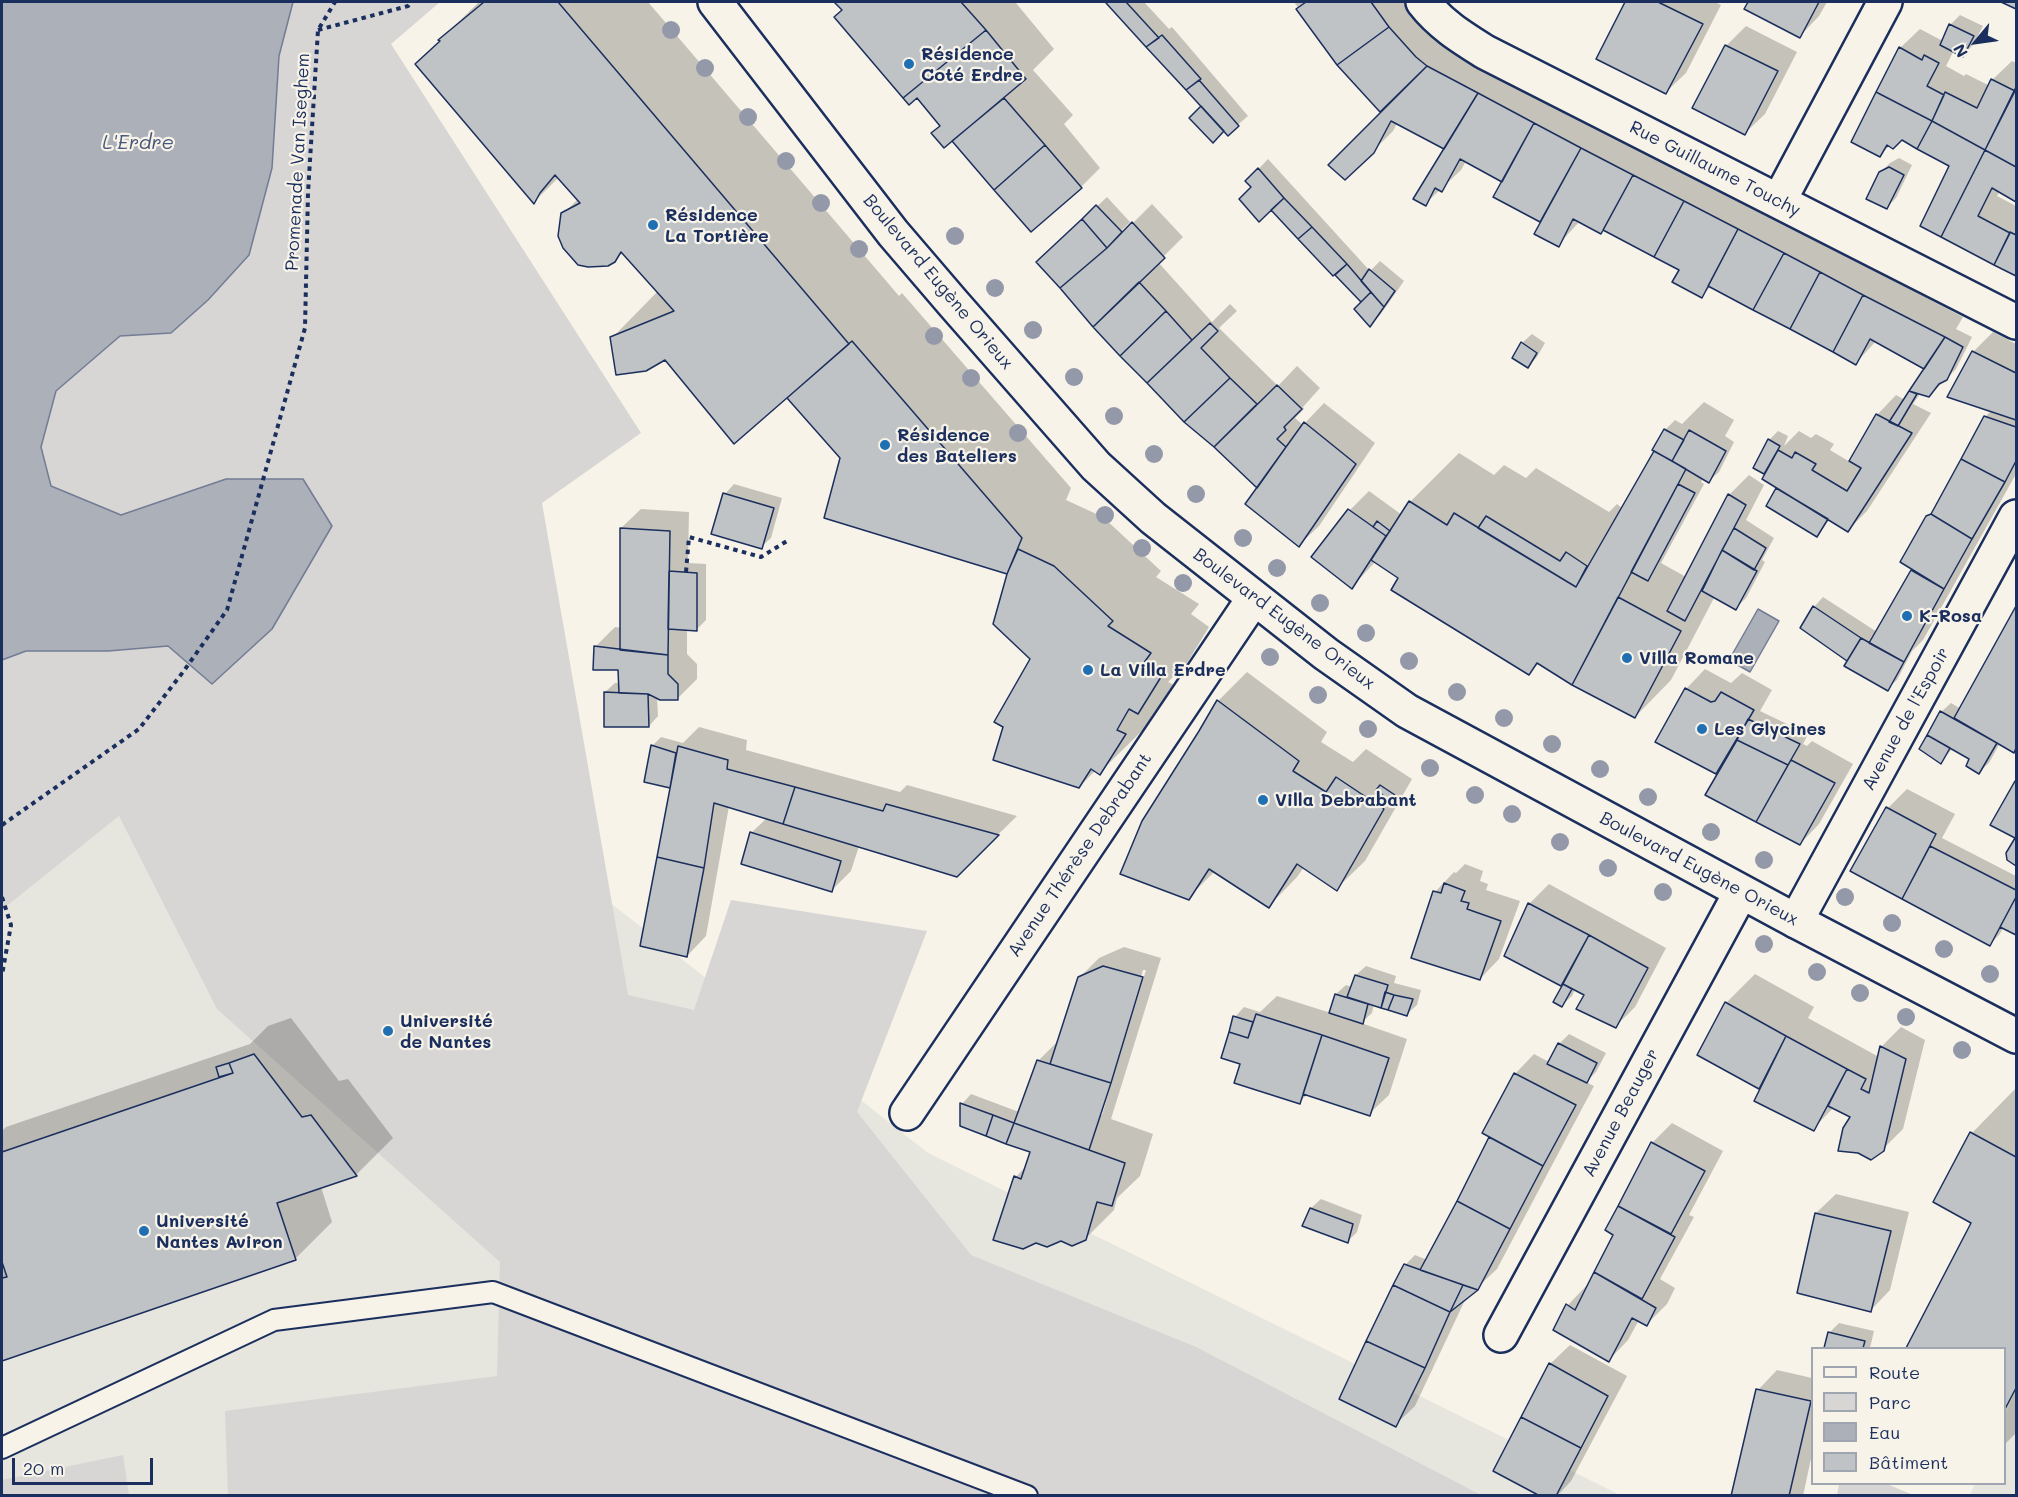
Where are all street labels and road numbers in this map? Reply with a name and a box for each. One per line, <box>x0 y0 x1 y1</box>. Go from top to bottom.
street label: Promenade Van Iseghem <box>282 53 314 271</box>
street label: Rue Guillaume Touchy <box>1626 116 1804 222</box>
street label: Boulevard Eugène Orieux <box>858 190 1018 374</box>
street label: Boulevard Eugène Orieux <box>1189 544 1379 694</box>
street label: Avenue de l'Espoir <box>1858 644 1954 794</box>
street label: Avenue Thérèse Debrabant <box>1004 749 1156 961</box>
street label: Boulevard Eugène Orieux <box>1596 807 1802 931</box>
street label: Avenue Beauger <box>1578 1045 1664 1181</box>

